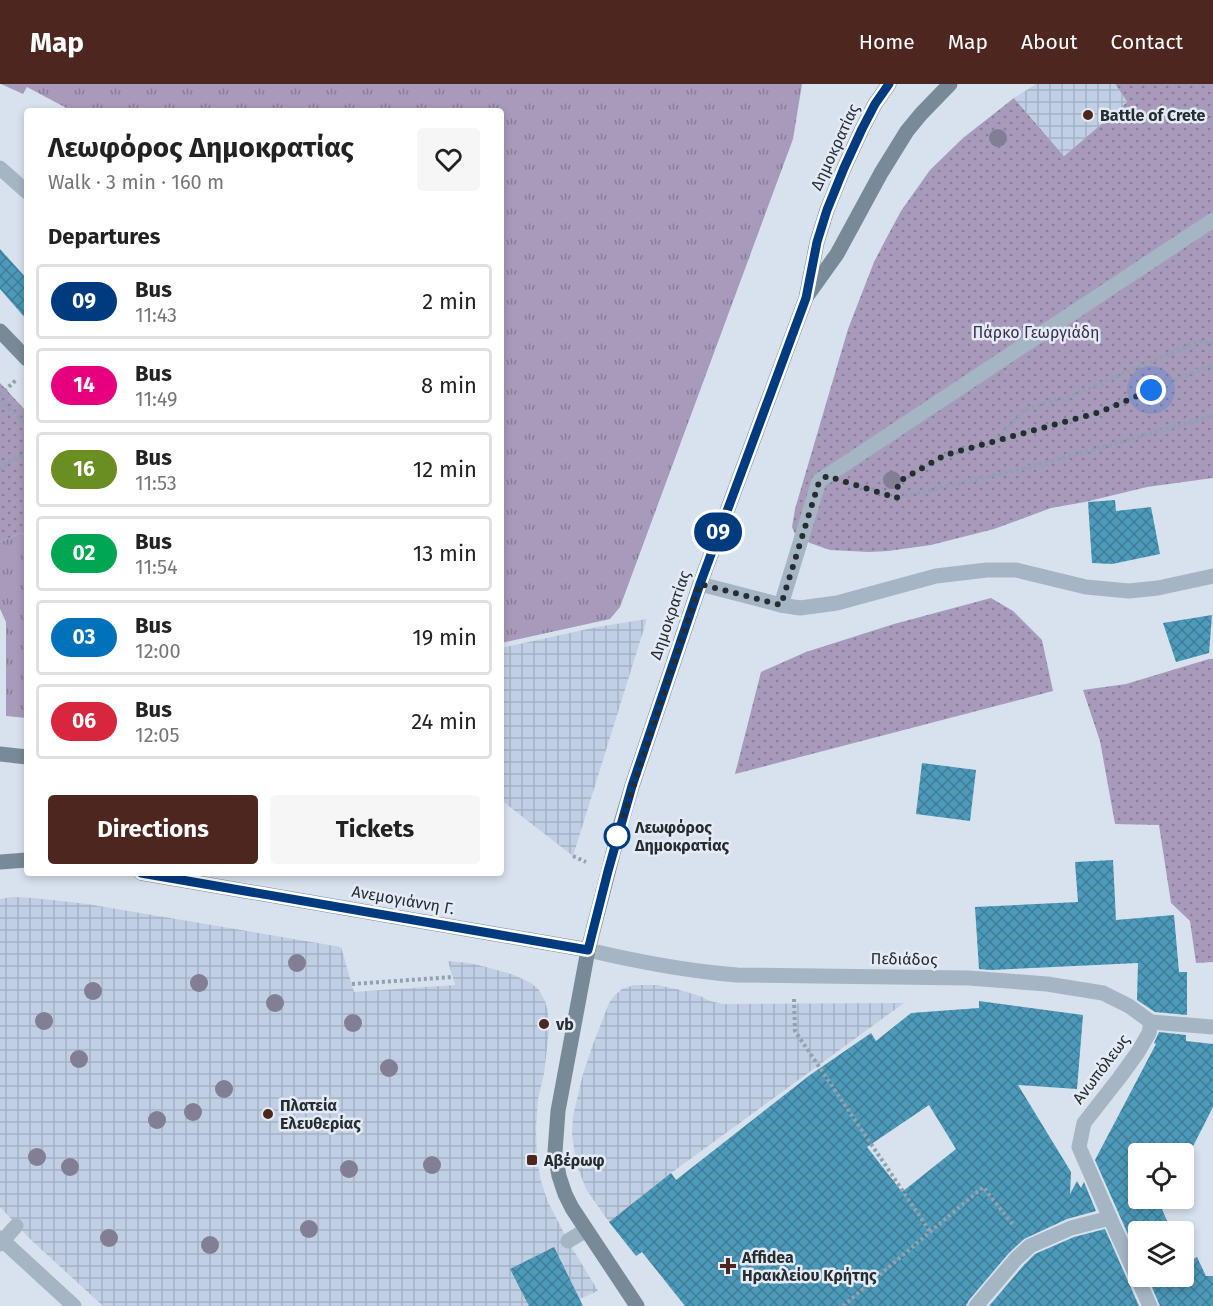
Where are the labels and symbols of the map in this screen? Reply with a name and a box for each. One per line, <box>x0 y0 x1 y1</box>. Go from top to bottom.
street label: Δημοκρατίας <box>807 100 863 193</box>
place label: Battle of Crete <box>1100 106 1206 125</box>
marker: Battle of Crete <box>1081 108 1095 122</box>
park label: Πάρκο Γεωργιάδη <box>972 323 1100 342</box>
your location <box>1136 375 1166 405</box>
line badge: 09 <box>691 512 745 552</box>
street label: Δημοκρατίας <box>646 567 694 662</box>
place label: Λεωφόρος Δημοκρατίας <box>634 818 729 855</box>
marker: Λεωφόρος Δημοκρατίας <box>604 823 630 849</box>
street label: Ανεμογιάννη Γ. <box>350 882 456 918</box>
street label: Πεδιάδος <box>870 949 938 969</box>
place label: vb <box>555 1015 574 1034</box>
marker: vb <box>537 1017 551 1031</box>
street label: Ανωπόλεως <box>1069 1030 1134 1108</box>
place label: Πλατεία Ελευθερίας <box>280 1096 361 1133</box>
marker: Πλατεία Ελευθερίας <box>261 1107 275 1121</box>
place label: Αβέρωφ <box>543 1151 605 1170</box>
marker: Αβέρωφ <box>525 1153 539 1167</box>
place label: Affidea Ηρακλείου Κρήτης <box>741 1248 877 1285</box>
marker: Affidea Ηρακλείου Κρήτης <box>719 1257 737 1275</box>

